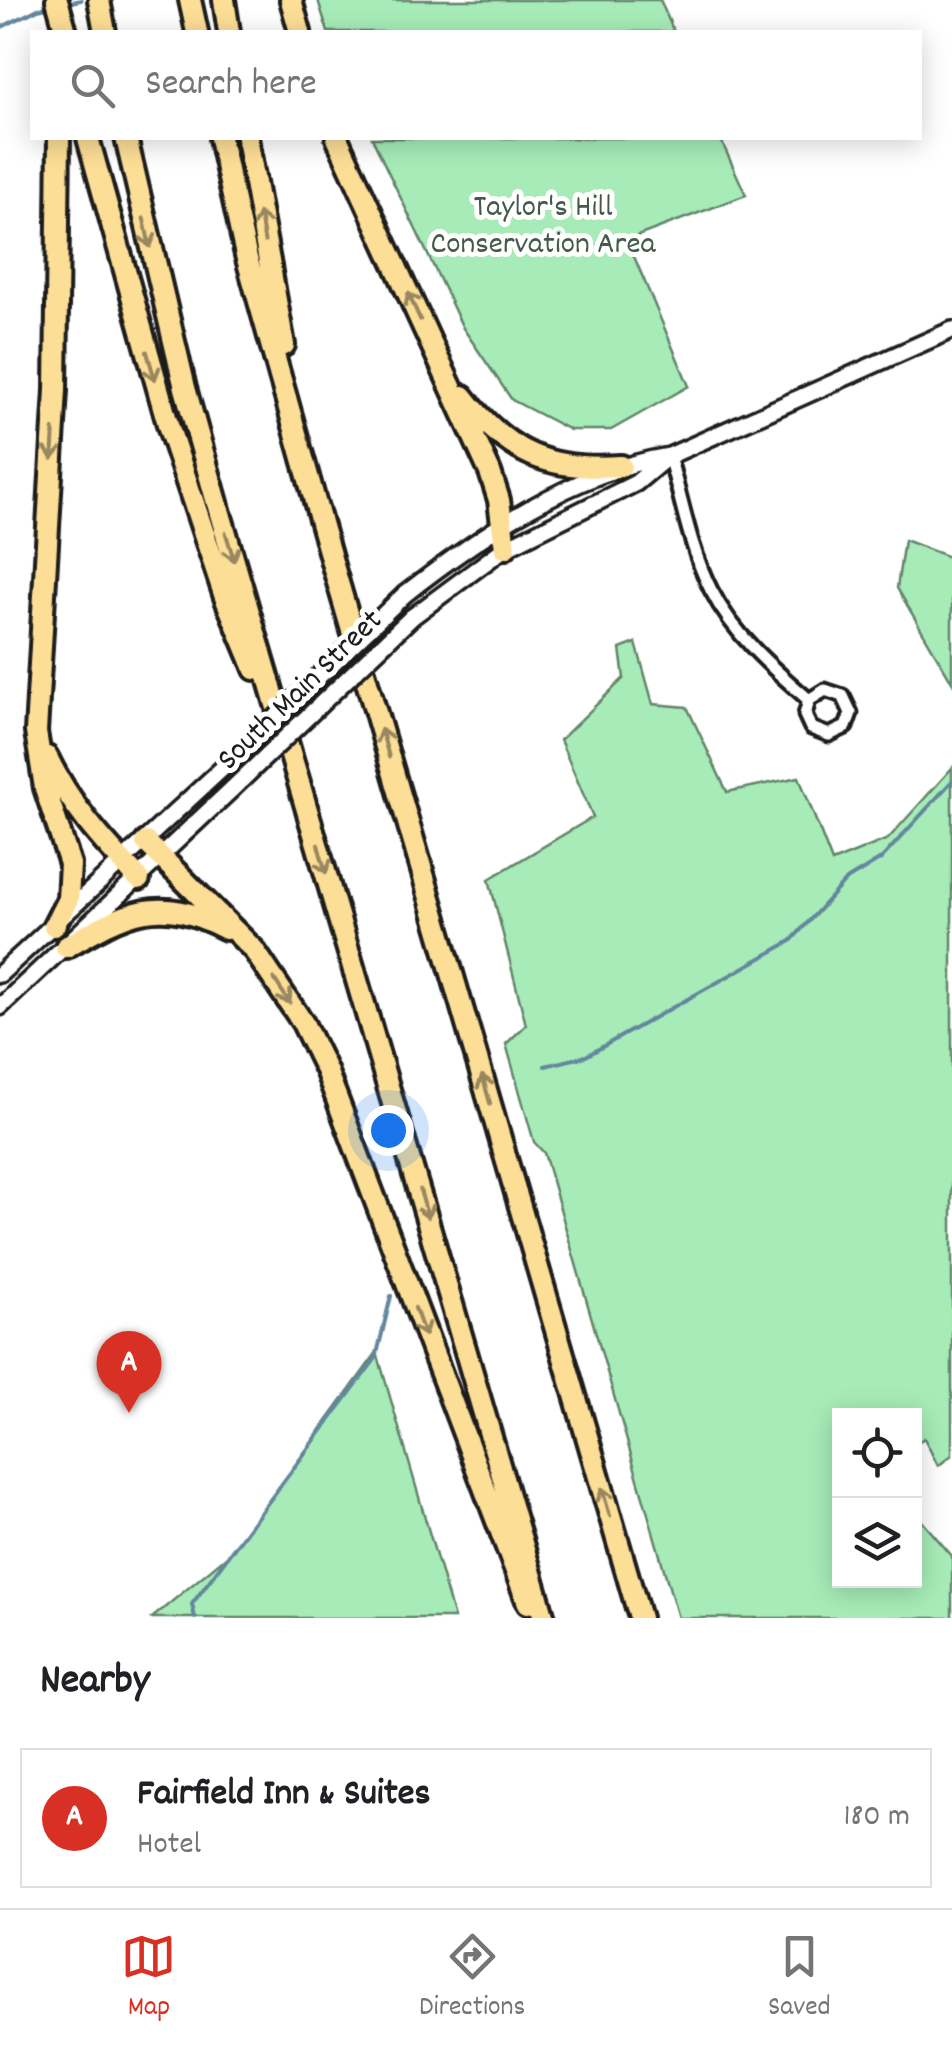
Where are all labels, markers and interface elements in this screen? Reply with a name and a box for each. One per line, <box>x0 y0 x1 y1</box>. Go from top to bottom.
search box <box>30 30 922 140</box>
icon: search <box>65 58 120 113</box>
text: Search here <box>145 58 317 113</box>
park label: Taylor's Hill Conservation Area <box>430 186 657 269</box>
one-way arrow <box>252 211 271 244</box>
one-way arrow <box>139 216 157 248</box>
one-way arrow <box>404 292 423 322</box>
one-way arrow <box>143 350 162 381</box>
one-way arrow <box>43 428 62 460</box>
one-way arrow <box>222 531 240 562</box>
street label: South Main Street <box>208 600 395 783</box>
one-way arrow <box>375 728 393 759</box>
one-way arrow <box>314 842 332 874</box>
one-way arrow <box>272 976 293 1004</box>
one-way arrow <box>476 1074 494 1105</box>
your location <box>363 1105 414 1156</box>
one-way arrow <box>416 1188 434 1219</box>
one-way arrow <box>412 1306 430 1337</box>
pin: A <box>96 1330 162 1413</box>
map controls <box>832 1408 922 1588</box>
button: locate <box>832 1408 922 1498</box>
one-way arrow <box>596 1486 614 1518</box>
button: layers <box>832 1498 922 1588</box>
text: Nearby <box>40 1653 150 1713</box>
text: Fairfield Inn & Suites <box>137 1768 431 1823</box>
text: A <box>66 1795 83 1841</box>
text: 180 m <box>843 1795 910 1841</box>
text: Hotel <box>137 1823 201 1869</box>
tab: Map <box>121 1929 176 2029</box>
tab: Directions <box>419 1929 525 2029</box>
tab: Saved <box>768 1929 831 2029</box>

